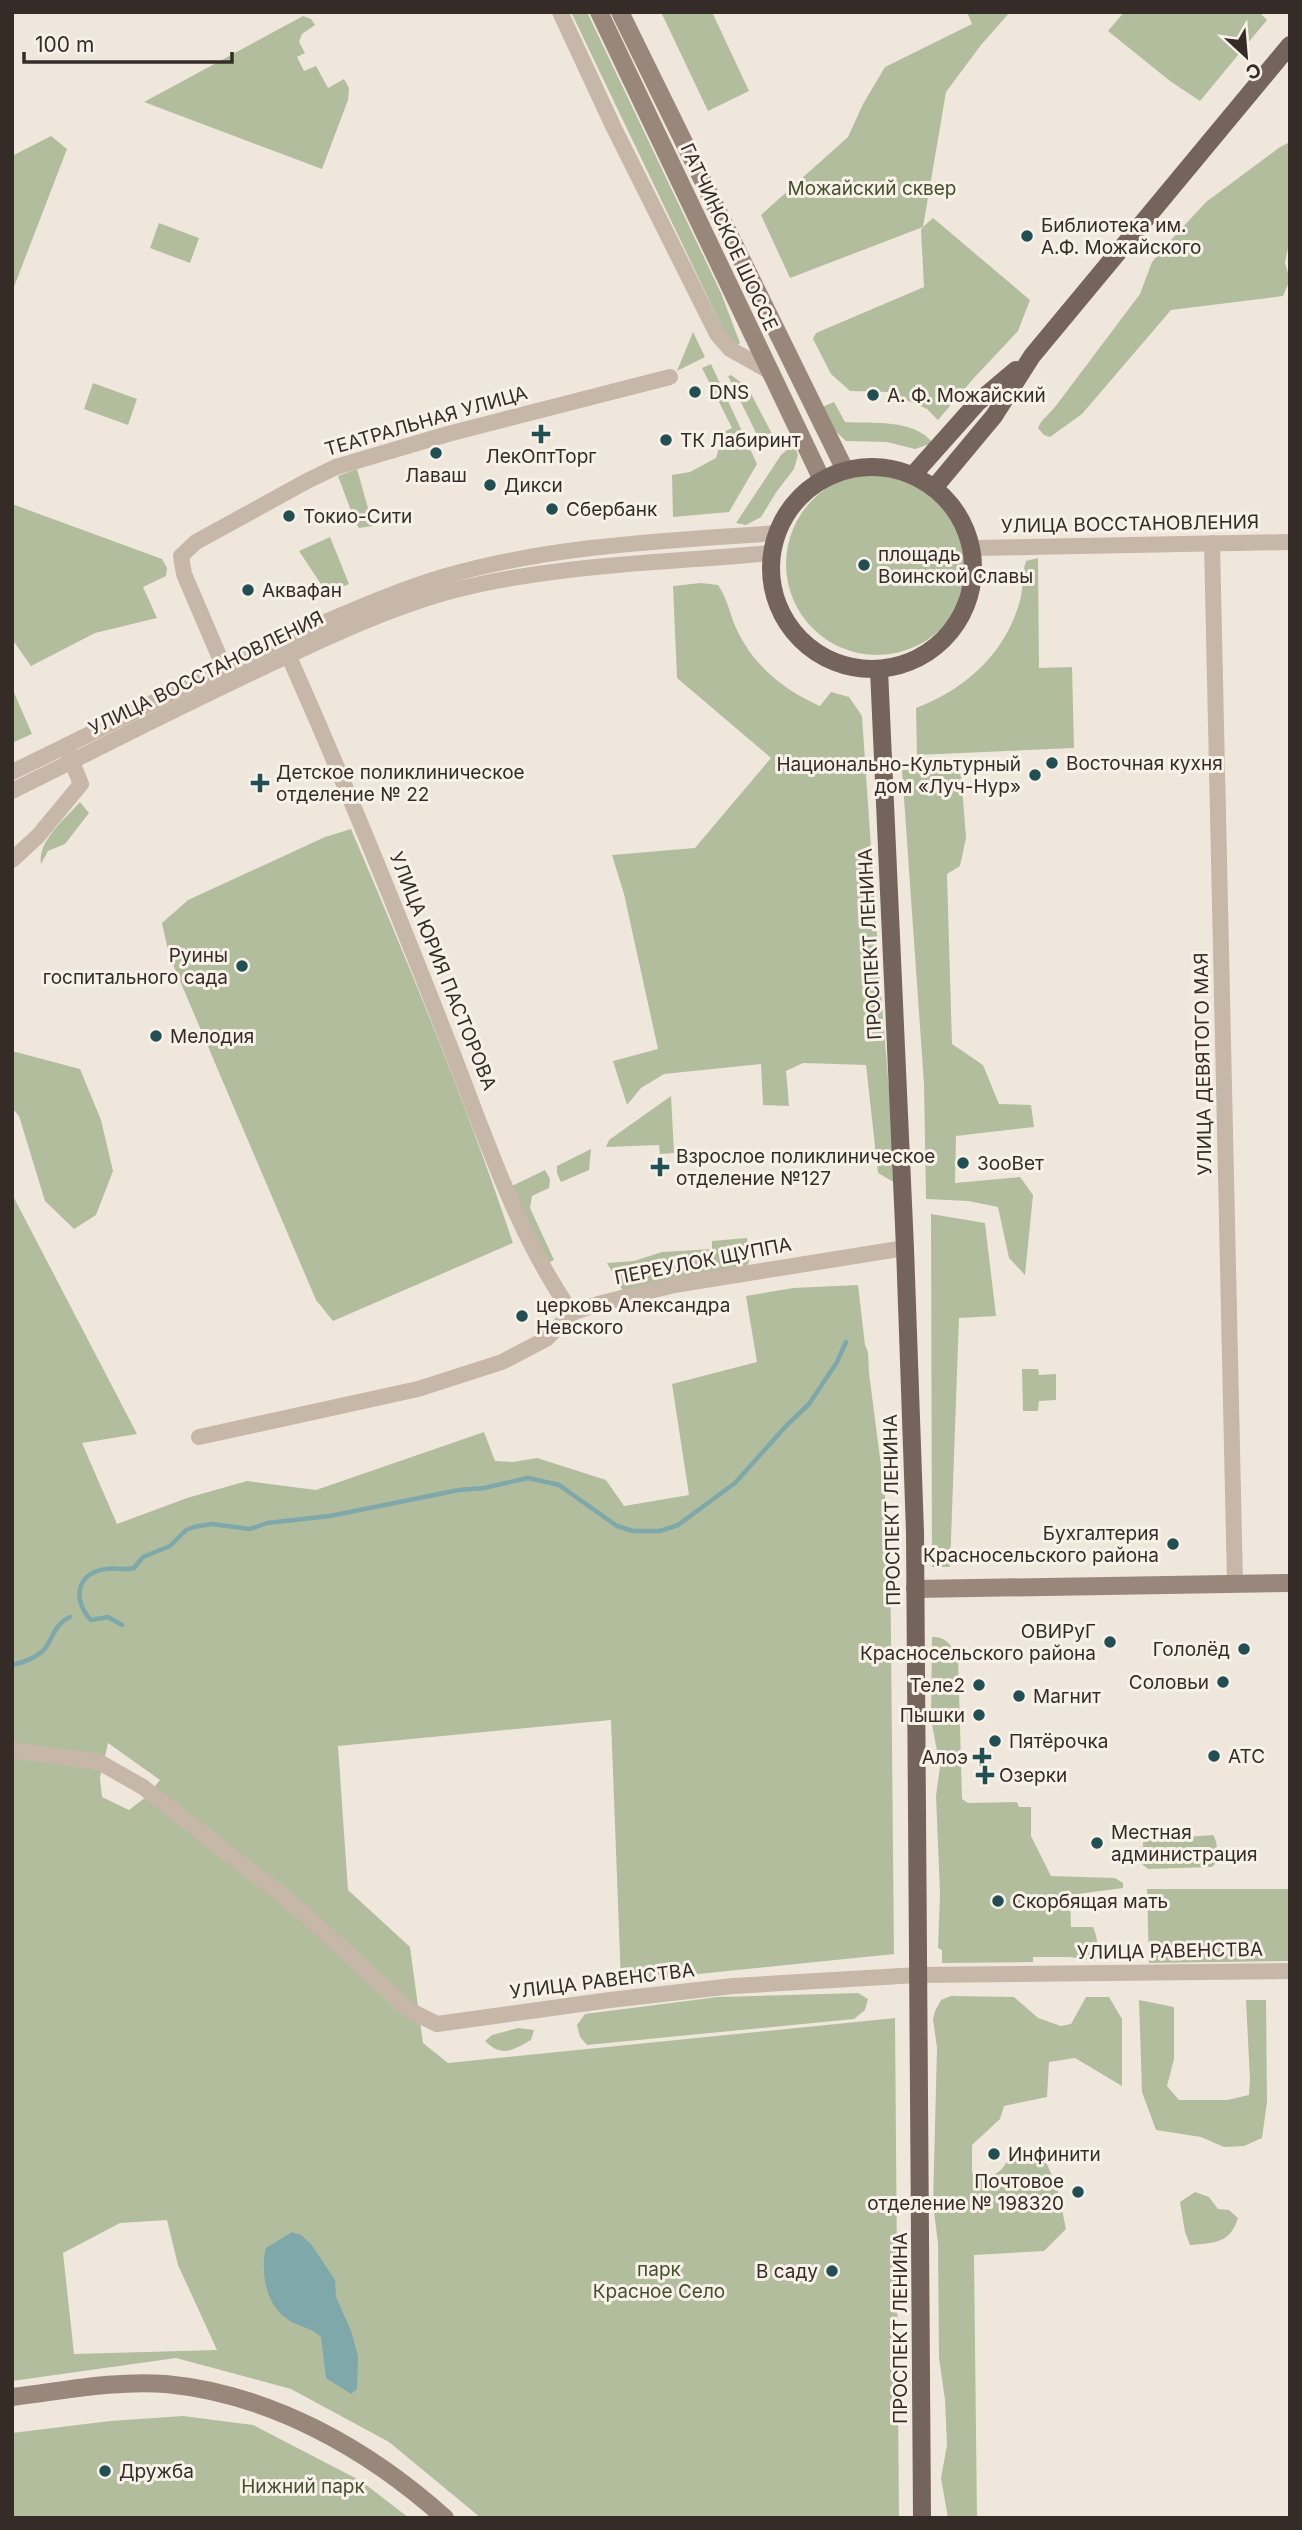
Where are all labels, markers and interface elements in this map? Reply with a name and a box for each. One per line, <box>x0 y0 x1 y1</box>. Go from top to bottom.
scale bar <box>24 21 233 65</box>
north arrow <box>1211 21 1281 91</box>
text: 100 m <box>35 32 94 57</box>
text: С <box>1242 57 1265 84</box>
street label: ГАТЧИНСКОЕ ШОССЕ <box>675 140 783 334</box>
park label: Можайский сквер <box>788 177 957 200</box>
place label: Библиотека им. А.Ф. Можайского <box>1041 214 1201 259</box>
marker: Библиотека им. А.Ф. Можайского <box>1019 228 1035 244</box>
street label: ТЕАТРАЛЬНАЯ УЛИЦА <box>322 381 530 461</box>
place label: DNS <box>709 381 749 404</box>
marker: DNS <box>687 384 703 400</box>
place label: А. Ф. Можайский <box>887 384 1046 407</box>
marker: А. Ф. Можайский <box>865 387 881 403</box>
marker: ЛекОптТорг <box>533 426 549 442</box>
place label: ТК Лабиринт <box>680 429 801 452</box>
marker: ТК Лабиринт <box>658 432 674 448</box>
marker: Лаваш <box>428 445 444 461</box>
place label: ЛекОптТорг <box>485 445 597 468</box>
place label: Лаваш <box>405 464 467 487</box>
place label: Дикси <box>504 474 563 497</box>
marker: Дикси <box>482 477 498 493</box>
place label: Сбербанк <box>566 498 658 521</box>
marker: Сбербанк <box>544 501 560 517</box>
place label: Токио-Сити <box>303 505 412 528</box>
marker: Токио-Сити <box>281 508 297 524</box>
street label: УЛИЦА ВОССТАНОВЛЕНИЯ <box>1001 510 1259 538</box>
place label: площадь Воинской Славы <box>878 543 1033 588</box>
marker: площадь Воинской Славы <box>856 557 872 573</box>
place label: Аквафан <box>262 579 342 602</box>
marker: Аквафан <box>240 582 256 598</box>
street label: УЛИЦА ВОССТАНОВЛЕНИЯ <box>85 606 327 740</box>
place label: Восточная кухня <box>1066 752 1223 775</box>
place label: Национально-Культурный дом «Луч-Нур» <box>777 753 1021 798</box>
marker: Восточная кухня <box>1044 755 1060 771</box>
place label: Детское поликлиническое отделение № 22 <box>276 761 525 806</box>
marker: Национально-Культурный дом «Луч-Нур» <box>1027 767 1043 783</box>
marker: Детское поликлиническое отделение № 22 <box>250 773 270 793</box>
street label: ПРОСПЕКТ ЛЕНИНА <box>853 848 887 1040</box>
street label: УЛИЦА ЮРИЯ ПАСТОРОВА <box>385 849 501 1093</box>
place label: Руины госпитального сада <box>43 944 228 989</box>
street label: УЛИЦА ДЕВЯТОГО МАЯ <box>1190 952 1216 1176</box>
marker: Руины госпитального сада <box>234 958 250 974</box>
place label: Мелодия <box>170 1025 254 1048</box>
marker: Мелодия <box>148 1028 164 1044</box>
place label: Взрослое поликлиническое отделение №127 <box>676 1145 935 1190</box>
place label: ЗооВет <box>977 1152 1044 1175</box>
marker: ЗооВет <box>955 1155 971 1171</box>
marker: Взрослое поликлиническое отделение №127 <box>650 1157 670 1177</box>
street label: ПЕРЕУЛОК ЩУППА <box>613 1233 793 1289</box>
place label: церковь Александра Невского <box>536 1294 730 1339</box>
marker: церковь Александра Невского <box>514 1308 530 1324</box>
street label: ПРОСПЕКТ ЛЕНИНА <box>879 1414 905 1606</box>
place label: Бухгалтерия Красносельского района <box>923 1522 1159 1567</box>
marker: Бухгалтерия Красносельского района <box>1165 1536 1181 1552</box>
place label: ОВИРуГ Красносельского района <box>860 1620 1096 1665</box>
marker: ОВИРуГ Красносельского района <box>1102 1634 1118 1650</box>
place label: Гололёд <box>1153 1638 1230 1661</box>
marker: Гололёд <box>1236 1641 1252 1657</box>
place label: Соловьи <box>1129 1671 1209 1694</box>
place label: Теле2 <box>910 1674 965 1697</box>
marker: Соловьи <box>1215 1674 1231 1690</box>
marker: Теле2 <box>971 1677 987 1693</box>
place label: Магнит <box>1033 1685 1101 1708</box>
marker: Магнит <box>1011 1688 1027 1704</box>
place label: Пышки <box>900 1704 965 1727</box>
marker: Пышки <box>971 1707 987 1723</box>
place label: Пятёрочка <box>1009 1730 1108 1753</box>
marker: Пятёрочка <box>987 1733 1003 1749</box>
place label: АТС <box>1228 1745 1265 1768</box>
place label: Алоэ <box>922 1746 968 1769</box>
marker: АТС <box>1206 1748 1222 1764</box>
marker: Алоэ <box>974 1749 990 1765</box>
place label: Озерки <box>999 1764 1067 1787</box>
marker: Озерки <box>977 1767 993 1783</box>
place label: Местная администрация <box>1111 1821 1258 1866</box>
marker: Местная администрация <box>1089 1835 1105 1851</box>
place label: Скорбящая мать <box>1012 1890 1168 1913</box>
marker: Скорбящая мать <box>990 1893 1006 1909</box>
street label: УЛИЦА РАВЕНСТВА <box>1077 1938 1263 1964</box>
street label: УЛИЦА РАВЕНСТВА <box>508 1958 696 2004</box>
place label: Инфинити <box>1008 2143 1101 2166</box>
marker: Инфинити <box>986 2146 1002 2162</box>
place label: Почтовое отделение № 198320 <box>867 2170 1064 2215</box>
marker: Почтовое отделение № 198320 <box>1070 2184 1086 2200</box>
street label: ПРОСПЕКТ ЛЕНИНА <box>889 2232 912 2424</box>
park label: парк Красное Село <box>593 2258 725 2303</box>
place label: В саду <box>756 2260 818 2283</box>
marker: В саду <box>824 2263 840 2279</box>
place label: Дружба <box>119 2460 194 2483</box>
marker: Дружба <box>97 2463 113 2479</box>
park label: Нижний парк <box>241 2475 365 2498</box>

